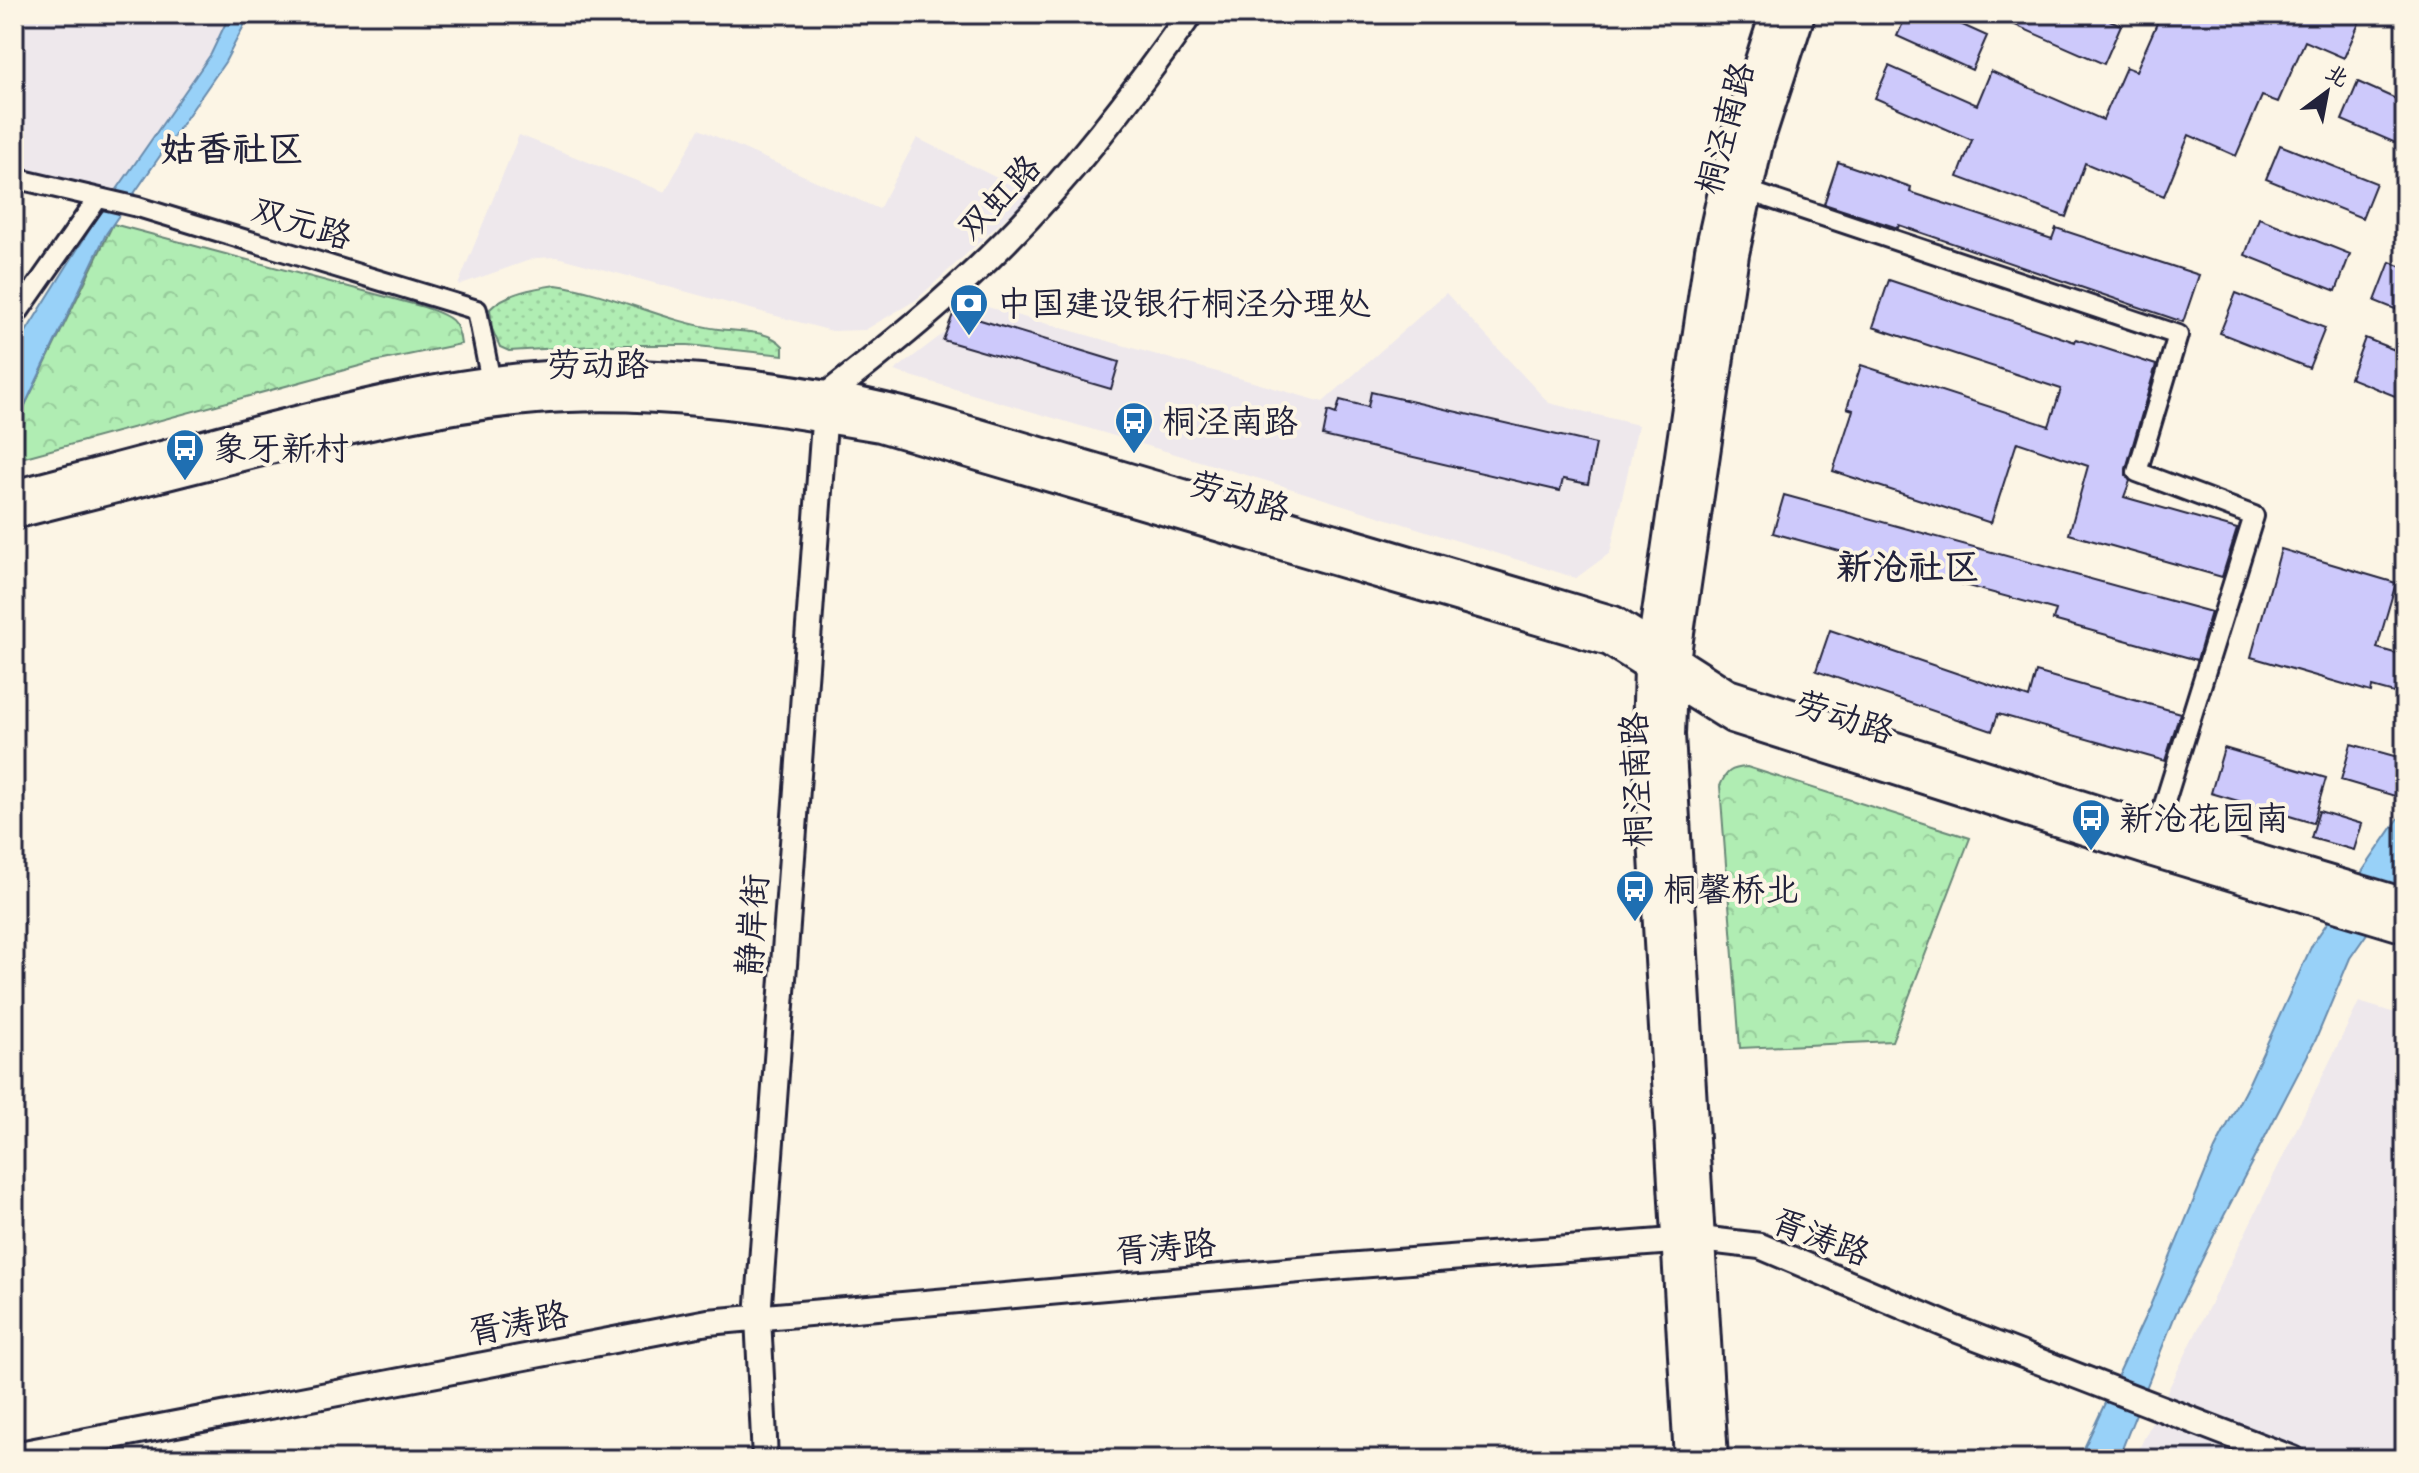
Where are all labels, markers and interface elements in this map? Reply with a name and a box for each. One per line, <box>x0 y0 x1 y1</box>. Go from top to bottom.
north arrow <box>2287 52 2367 132</box>
street label: 桐泾南路 <box>1688 57 1762 199</box>
text: 北 <box>2321 58 2354 93</box>
district label: 姑香社区 <box>160 127 304 170</box>
street label: 双虹路 <box>949 146 1049 248</box>
street label: 双元路 <box>247 188 357 258</box>
bank icon: 中国建设银行桐泾分理处 <box>948 282 990 337</box>
place label: 中国建设银行桐泾分理处 <box>997 283 1371 324</box>
street label: 劳动路 <box>547 344 649 385</box>
bus stop icon: 桐泾南路 <box>1113 400 1155 455</box>
place label: 桐泾南路 <box>1162 401 1298 442</box>
bus stop icon: 象牙新村 <box>164 427 206 482</box>
place label: 象牙新村 <box>213 428 349 469</box>
street label: 劳动路 <box>1185 462 1295 530</box>
district label: 新沧社区 <box>1836 545 1980 588</box>
street label: 劳动路 <box>1790 682 1900 752</box>
street label: 桐泾南路 <box>1613 711 1659 849</box>
bus stop icon: 新沧花园南 <box>2070 797 2112 852</box>
place label: 新沧花园南 <box>2119 798 2289 839</box>
bus stop icon: 桐馨桥北 <box>1614 868 1656 923</box>
place label: 桐馨桥北 <box>1663 869 1799 910</box>
street label: 静岸街 <box>728 873 776 977</box>
street label: 胥涛路 <box>1766 1200 1876 1274</box>
street label: 胥涛路 <box>1112 1222 1218 1272</box>
street label: 胥涛路 <box>464 1293 572 1353</box>

